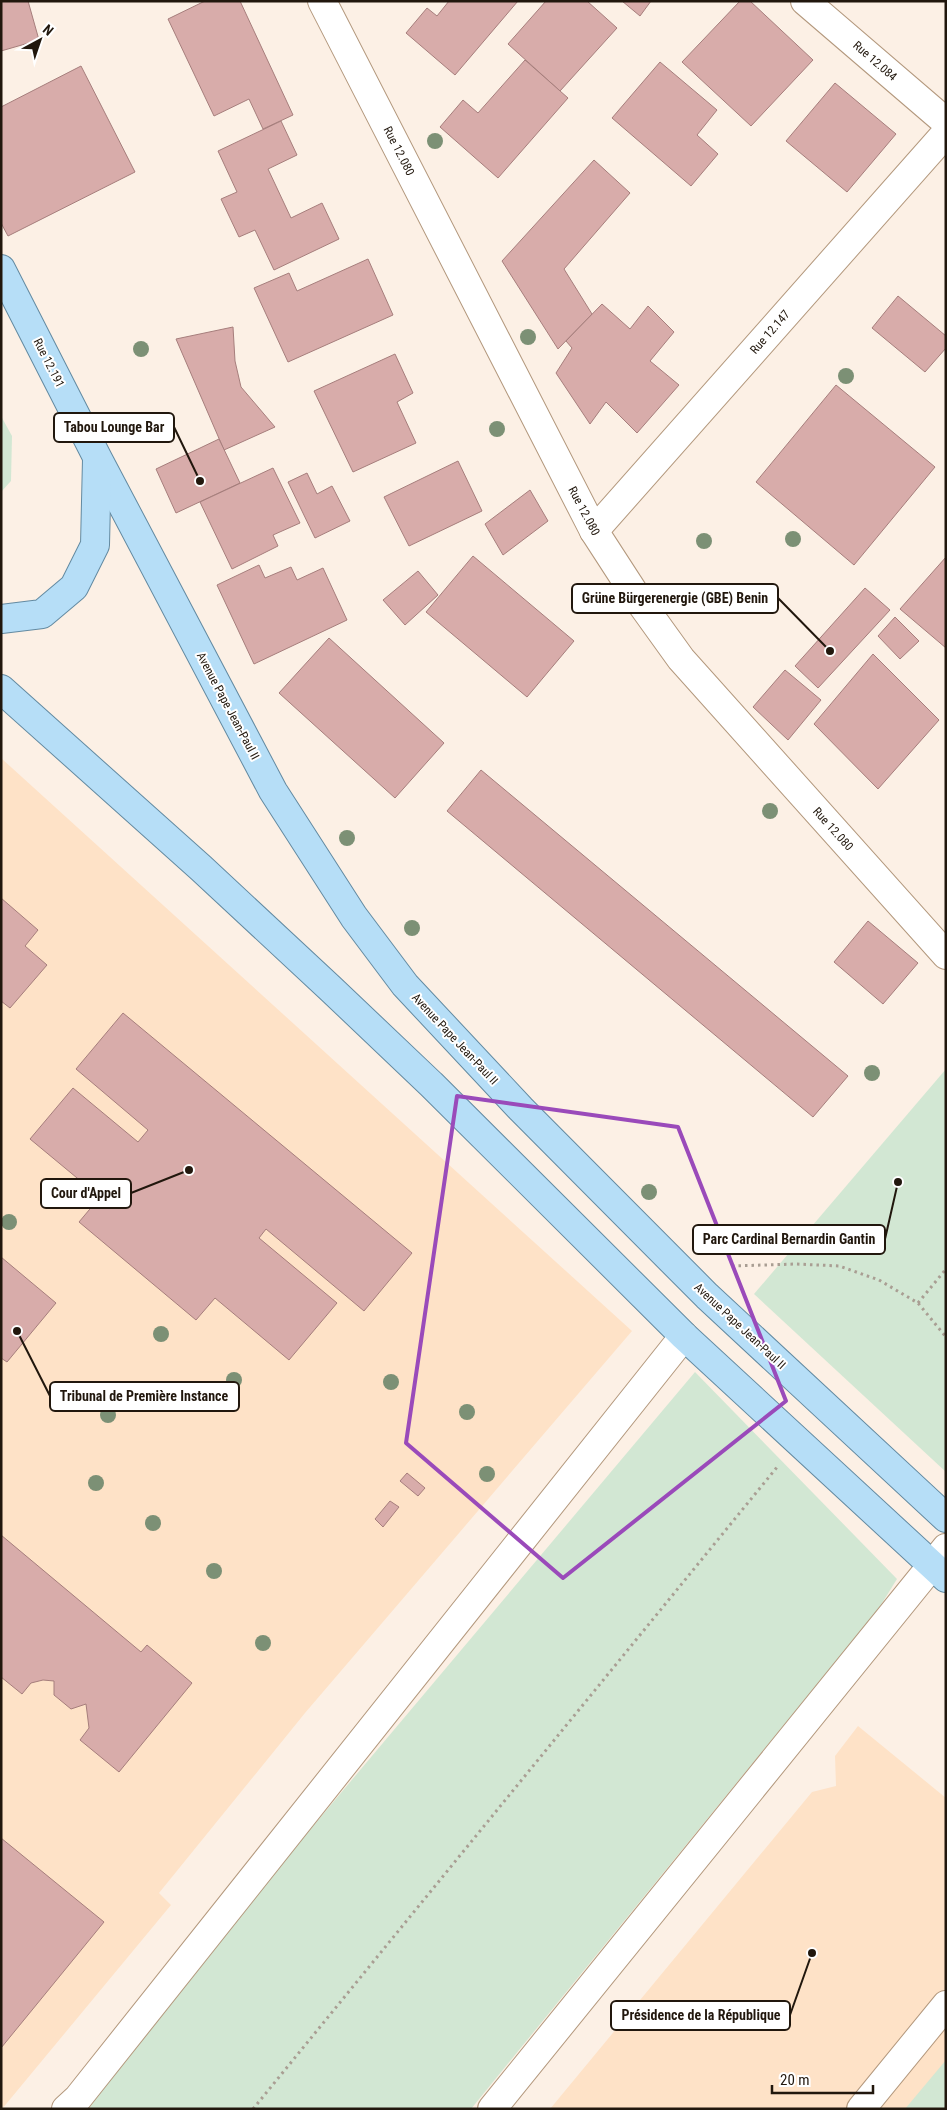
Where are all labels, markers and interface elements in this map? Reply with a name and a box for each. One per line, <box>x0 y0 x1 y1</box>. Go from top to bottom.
north arrow <box>15 15 65 65</box>
text: N <box>40 21 57 39</box>
street label: Rue 12.084 <box>850 38 900 84</box>
street label: Rue 12.080 <box>381 124 417 178</box>
street label: Rue 12.147 <box>747 307 793 357</box>
street label: Rue 12.191 <box>31 336 67 390</box>
callout: Tabou Lounge Bar <box>54 413 174 442</box>
text: Tabou Lounge Bar <box>64 419 165 435</box>
street label: Rue 12.080 <box>565 484 603 538</box>
callout: Grüne Bürgerenergie (GBE) Benin <box>572 584 778 613</box>
text: Grüne Bürgerenergie (GBE) Benin <box>582 590 768 607</box>
street label: Avenue Pape Jean-Paul II <box>194 650 262 762</box>
street label: Rue 12.080 <box>810 804 856 854</box>
street label: Avenue Pape Jean-Paul II <box>409 991 501 1087</box>
callout: Cour d'Appel <box>41 1179 131 1208</box>
text: Cour d'Appel <box>51 1185 121 1201</box>
callout: Parc Cardinal Bernardin Gantin <box>693 1225 885 1254</box>
text: Parc Cardinal Bernardin Gantin <box>703 1231 875 1247</box>
street label: Avenue Pape Jean-Paul II <box>692 1280 788 1372</box>
callout: Tribunal de Première Instance <box>50 1382 239 1411</box>
text: Tribunal de Première Instance <box>60 1388 228 1404</box>
callout: Présidence de la République <box>611 2001 790 2030</box>
text: Présidence de la République <box>622 2007 781 2023</box>
scale bar <box>772 2062 873 2094</box>
text: 20 m <box>780 2071 810 2089</box>

